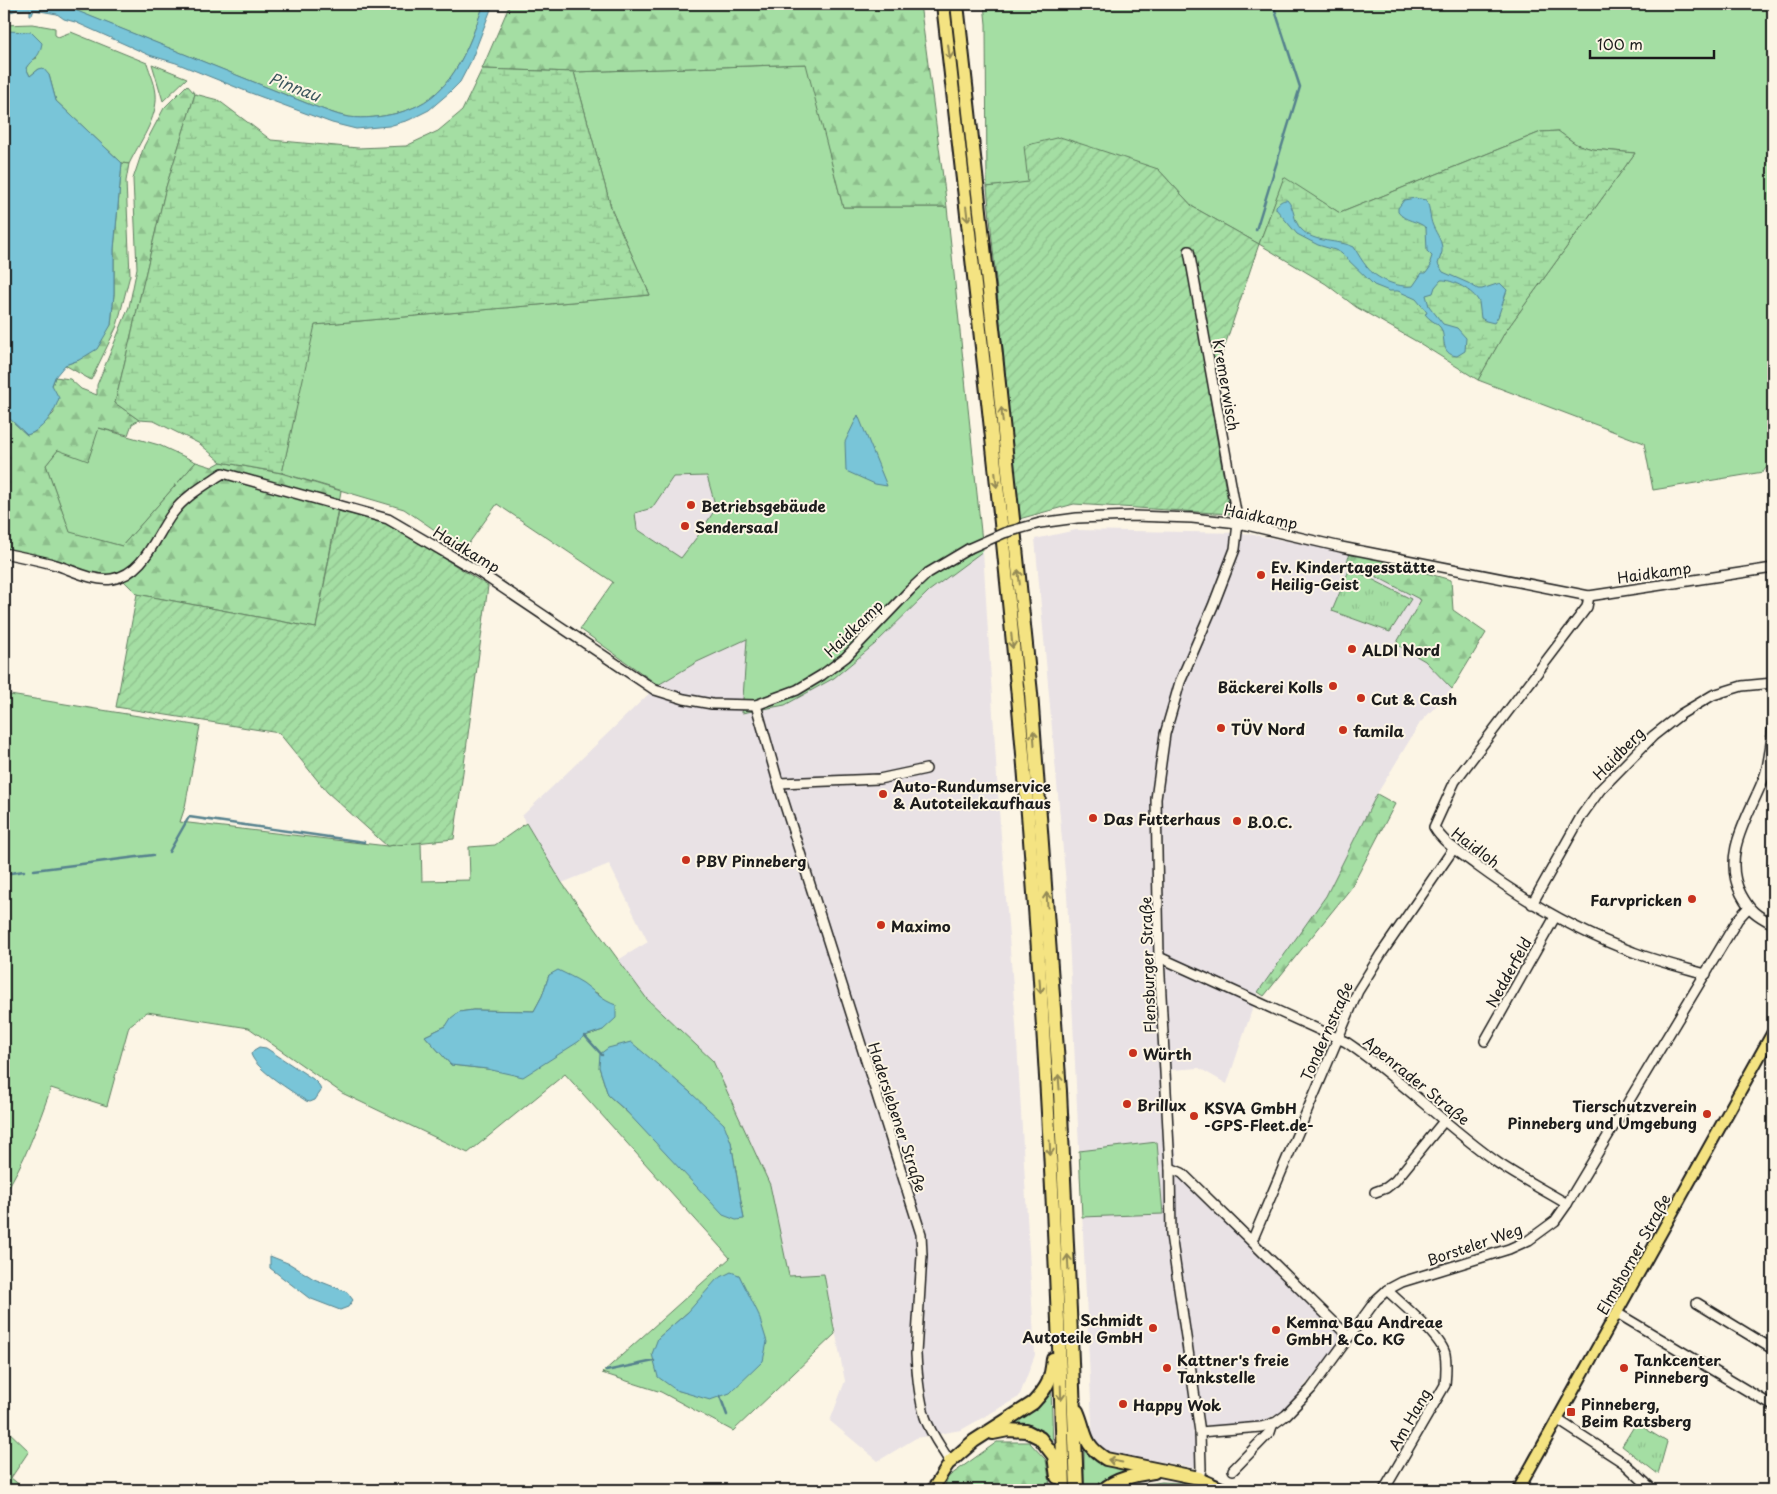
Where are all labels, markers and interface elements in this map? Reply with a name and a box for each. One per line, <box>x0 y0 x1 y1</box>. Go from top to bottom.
scale bar <box>1590 28 1713 60</box>
text: 100 m <box>1597 32 1643 55</box>
one-way arrow <box>944 44 954 60</box>
water label: Pinnau <box>266 65 325 107</box>
one-way arrow <box>962 205 972 221</box>
street label: Kremerwisch <box>1208 337 1246 433</box>
one-way arrow <box>997 407 1007 423</box>
one-way arrow <box>991 471 1001 487</box>
place label: Betriebsgebäude <box>701 494 826 517</box>
street label: Haidkamp <box>1222 498 1300 534</box>
marker: Betriebsgebäude <box>685 499 697 511</box>
place label: Sendersaal <box>695 515 778 538</box>
street label: Haidkamp <box>429 520 505 578</box>
marker: Sendersaal <box>679 520 691 532</box>
place label: Ev. Kindertagesstätte Heilig-Geist <box>1271 555 1435 595</box>
street label: Haidkamp <box>1615 555 1693 589</box>
one-way arrow <box>1014 569 1024 585</box>
marker: Ev. Kindertagesstätte Heilig-Geist <box>1255 569 1267 581</box>
street label: Haidkamp <box>818 594 888 662</box>
one-way arrow <box>1007 633 1017 649</box>
place label: ALDI Nord <box>1361 638 1440 661</box>
marker: ALDI Nord <box>1346 643 1358 655</box>
place label: Bäckerei Kolls <box>1218 675 1323 698</box>
marker: Bäckerei Kolls <box>1327 680 1339 692</box>
place label: Cut & Cash <box>1371 687 1457 710</box>
marker: Cut & Cash <box>1355 692 1367 704</box>
place label: TÜV Nord <box>1231 717 1305 740</box>
place label: famila <box>1353 719 1405 742</box>
street label: Haidberg <box>1587 721 1649 785</box>
marker: TÜV Nord <box>1215 722 1227 734</box>
marker: famila <box>1337 724 1349 736</box>
one-way arrow <box>1030 731 1039 747</box>
place label: Auto-Rundumservice & Autoteilekaufhaus <box>893 774 1051 814</box>
marker: Auto-Rundumservice & Autoteilekaufhaus <box>877 788 889 800</box>
place label: Das Futterhaus <box>1103 807 1220 830</box>
place label: B.O.C. <box>1247 810 1292 833</box>
marker: Das Futterhaus <box>1087 812 1099 824</box>
marker: B.O.C. <box>1231 815 1243 827</box>
street label: Haidloh <box>1447 821 1505 873</box>
place label: PBV Pinneberg <box>696 849 806 872</box>
marker: PBV Pinneberg <box>680 854 692 866</box>
place label: Farvpricken <box>1590 888 1682 911</box>
one-way arrow <box>1042 893 1051 909</box>
marker: Farvpricken <box>1686 893 1698 905</box>
street label: Flensburger Straße <box>1133 896 1161 1034</box>
place label: Maximo <box>891 914 951 937</box>
marker: Maximo <box>875 919 887 931</box>
street label: Nedderfeld <box>1479 933 1537 1011</box>
one-way arrow <box>1035 978 1044 994</box>
street label: Tondernstraße <box>1294 978 1358 1084</box>
street label: Apenrader Straße <box>1359 1030 1475 1130</box>
street label: Haderslebener Straße <box>863 1039 933 1195</box>
place label: Würth <box>1143 1042 1192 1065</box>
marker: Würth <box>1127 1047 1139 1059</box>
one-way arrow <box>1055 1074 1064 1090</box>
place label: Brillux <box>1137 1093 1187 1116</box>
place label: Tierschutzverein Pinneberg und Umgebung <box>1508 1094 1697 1134</box>
place label: KSVA GmbH -GPS-Fleet.de- <box>1204 1096 1314 1136</box>
marker: Brillux <box>1121 1098 1133 1110</box>
marker: Tierschutzverein Pinneberg und Umgebung <box>1701 1108 1713 1120</box>
marker: KSVA GmbH -GPS-Fleet.de- <box>1188 1110 1200 1122</box>
one-way arrow <box>1045 1140 1054 1156</box>
street label: Elmshorner Straße <box>1590 1189 1676 1319</box>
street label: Borsteler Weg <box>1423 1217 1525 1271</box>
one-way arrow <box>1064 1254 1073 1270</box>
place label: Schmidt Autoteile GmbH <box>1023 1308 1143 1348</box>
place label: Kemna Bau Andreae GmbH & Co. KG <box>1286 1310 1443 1350</box>
marker: Schmidt Autoteile GmbH <box>1147 1322 1159 1334</box>
marker: Kemna Bau Andreae GmbH & Co. KG <box>1270 1324 1282 1336</box>
place label: Kattner's freie Tankstelle <box>1177 1348 1289 1388</box>
place label: Tankcenter Pinneberg <box>1634 1348 1721 1388</box>
marker: Kattner's freie Tankstelle <box>1161 1362 1173 1374</box>
marker: Tankcenter Pinneberg <box>1618 1362 1630 1374</box>
one-way arrow <box>1056 1384 1066 1400</box>
street label: Am Hang <box>1382 1384 1436 1454</box>
place label: Pinneberg, Beim Ratsberg <box>1581 1392 1691 1432</box>
place label: Happy Wok <box>1133 1393 1222 1416</box>
marker: Happy Wok <box>1117 1398 1129 1410</box>
marker: Pinneberg, Beim Ratsberg <box>1565 1406 1577 1418</box>
one-way arrow <box>1107 1456 1123 1465</box>

